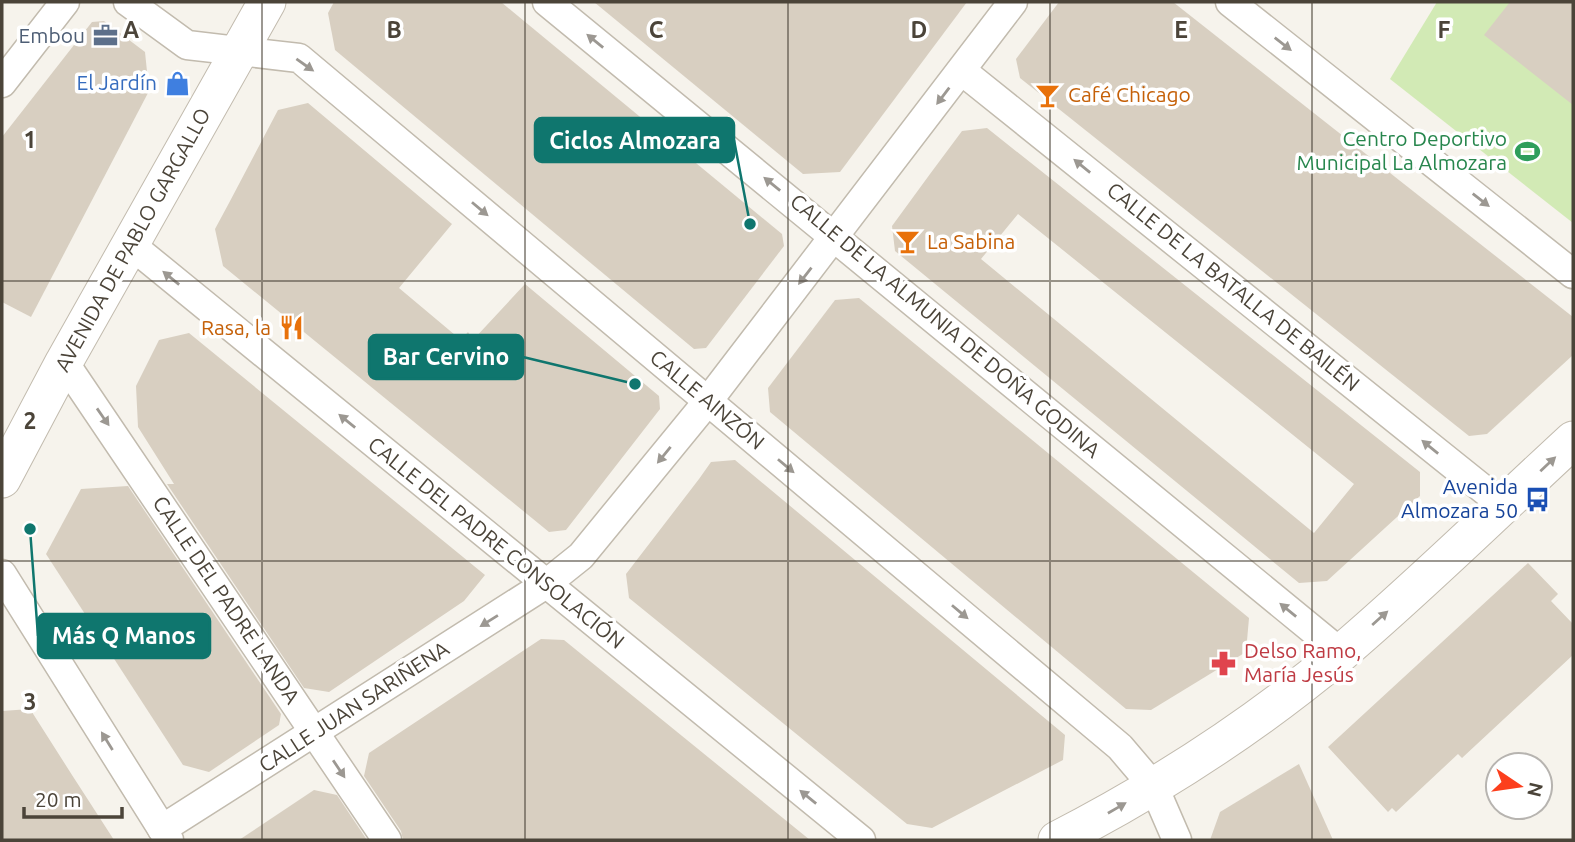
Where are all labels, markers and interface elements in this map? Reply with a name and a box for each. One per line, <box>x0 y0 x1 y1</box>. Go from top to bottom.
text: A <box>123 17 139 42</box>
text: B <box>386 17 402 42</box>
text: C <box>649 17 664 42</box>
text: D <box>911 17 927 42</box>
text: E <box>1174 17 1188 42</box>
text: F <box>1438 17 1451 42</box>
office icon: Embou <box>91 22 119 50</box>
place label: Embou <box>19 23 85 47</box>
one-way arrow <box>587 34 604 49</box>
one-way arrow <box>1275 36 1292 51</box>
one-way arrow <box>295 57 314 71</box>
shop icon: El Jardín <box>163 69 191 97</box>
place label: El Jardín <box>76 70 157 94</box>
bar icon: Café Chicago <box>1034 81 1062 109</box>
place label: Café Chicago <box>1068 82 1191 106</box>
one-way arrow <box>936 87 950 105</box>
street label: AVENIDA DE PABLO GARGALLO <box>50 104 215 375</box>
callout: Ciclos Almozara <box>535 118 734 162</box>
place label: Centro Deportivo Municipal La Almozara <box>1297 126 1507 174</box>
text: 1 <box>24 127 36 152</box>
text: Ciclos Almozara <box>549 128 721 153</box>
sports icon: Centro Deportivo Municipal La Almozara <box>1513 137 1541 165</box>
one-way arrow <box>1073 158 1091 173</box>
one-way arrow <box>764 177 782 192</box>
street label: CALLE DE LA BATALLA DE BAILÉN <box>1103 177 1365 396</box>
street label: CALLE DE LA ALMUNIA DE DOÑA GODINA <box>786 188 1106 462</box>
one-way arrow <box>1472 193 1490 207</box>
one-way arrow <box>470 202 488 217</box>
bar icon: La Sabina <box>893 228 921 256</box>
place label: La Sabina <box>927 229 1015 253</box>
one-way arrow <box>797 267 812 285</box>
one-way arrow <box>162 270 180 285</box>
restaurant icon: Rasa, la <box>277 314 305 342</box>
place label: Rasa, la <box>201 315 271 339</box>
callout: Bar Cervino <box>369 335 523 379</box>
text: Bar Cervino <box>383 344 509 369</box>
street label: CALLE AINZÓN <box>646 344 770 454</box>
text: 2 <box>24 408 36 433</box>
one-way arrow <box>96 408 110 426</box>
one-way arrow <box>338 414 356 429</box>
street label: CALLE DEL PADRE CONSOLACIÓN <box>364 431 629 653</box>
one-way arrow <box>1422 440 1439 455</box>
one-way arrow <box>656 446 672 464</box>
one-way arrow <box>1539 456 1556 472</box>
one-way arrow <box>777 458 794 473</box>
place label: Avenida Almozara 50 <box>1401 474 1518 522</box>
bus stop icon: Avenida Almozara 50 <box>1524 485 1552 513</box>
street label: CALLE DEL PADRE LANDA <box>148 491 306 708</box>
one-way arrow <box>1279 603 1296 618</box>
one-way arrow <box>951 604 968 619</box>
one-way arrow <box>1372 610 1389 626</box>
callout: Más Q Manos <box>38 614 210 658</box>
one-way arrow <box>479 614 498 627</box>
text: Más Q Manos <box>52 623 196 648</box>
street label: CALLE JUAN SARIÑENA <box>254 636 453 777</box>
place label: Delso Ramo, María Jesús <box>1244 638 1361 686</box>
pharmacy icon: Delso Ramo, María Jesús <box>1210 649 1238 677</box>
text: 3 <box>24 689 36 714</box>
one-way arrow <box>100 731 113 750</box>
north arrow <box>1484 751 1554 821</box>
one-way arrow <box>333 759 346 779</box>
scale bar <box>24 776 122 820</box>
text: N <box>1523 780 1548 799</box>
text: 20 m <box>35 787 82 811</box>
one-way arrow <box>800 790 817 805</box>
one-way arrow <box>1108 802 1127 814</box>

